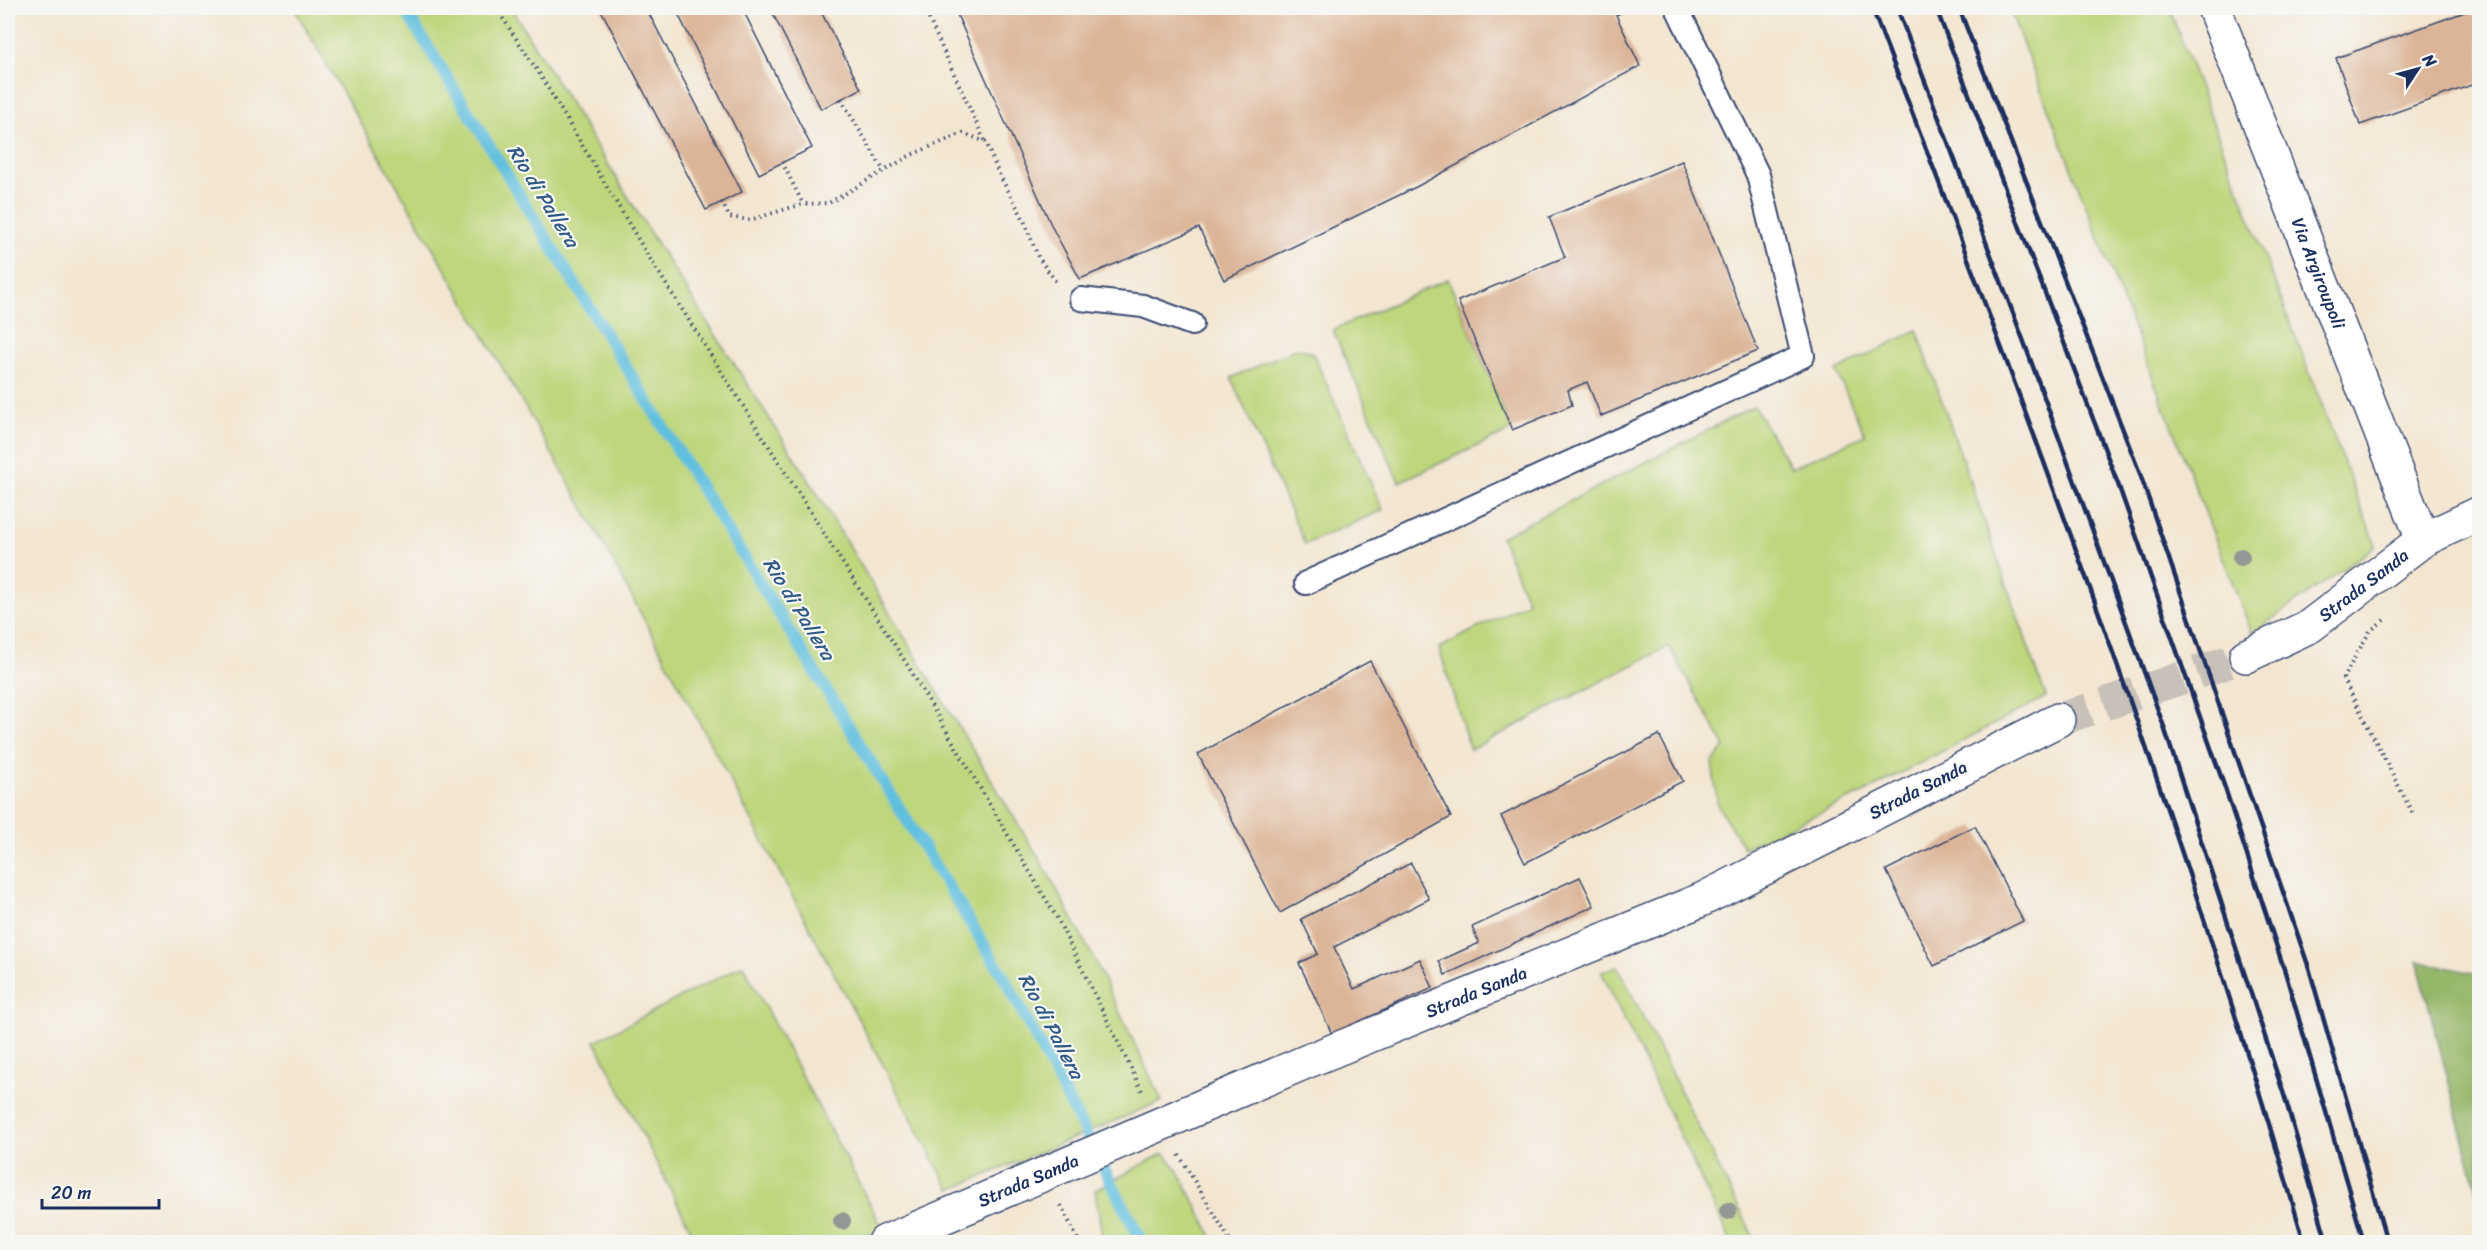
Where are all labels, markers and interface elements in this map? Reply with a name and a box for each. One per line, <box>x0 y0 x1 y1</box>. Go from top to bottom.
north arrow <box>2388 39 2448 99</box>
text: N <box>2414 47 2445 74</box>
water label: Rio di Pallera <box>497 137 590 256</box>
street label: Via Argiroupoli <box>2282 213 2355 335</box>
street label: Strada Sanda <box>2311 540 2416 631</box>
water label: Rio di Pallera <box>753 550 846 669</box>
street label: Strada Sanda <box>1863 751 1973 829</box>
street label: Strada Sanda <box>1421 957 1532 1027</box>
water label: Rio di Pallera <box>1008 966 1095 1087</box>
street label: Strada Sanda <box>973 1145 1084 1216</box>
scale bar <box>42 1172 159 1210</box>
text: 20 m <box>51 1177 91 1209</box>

